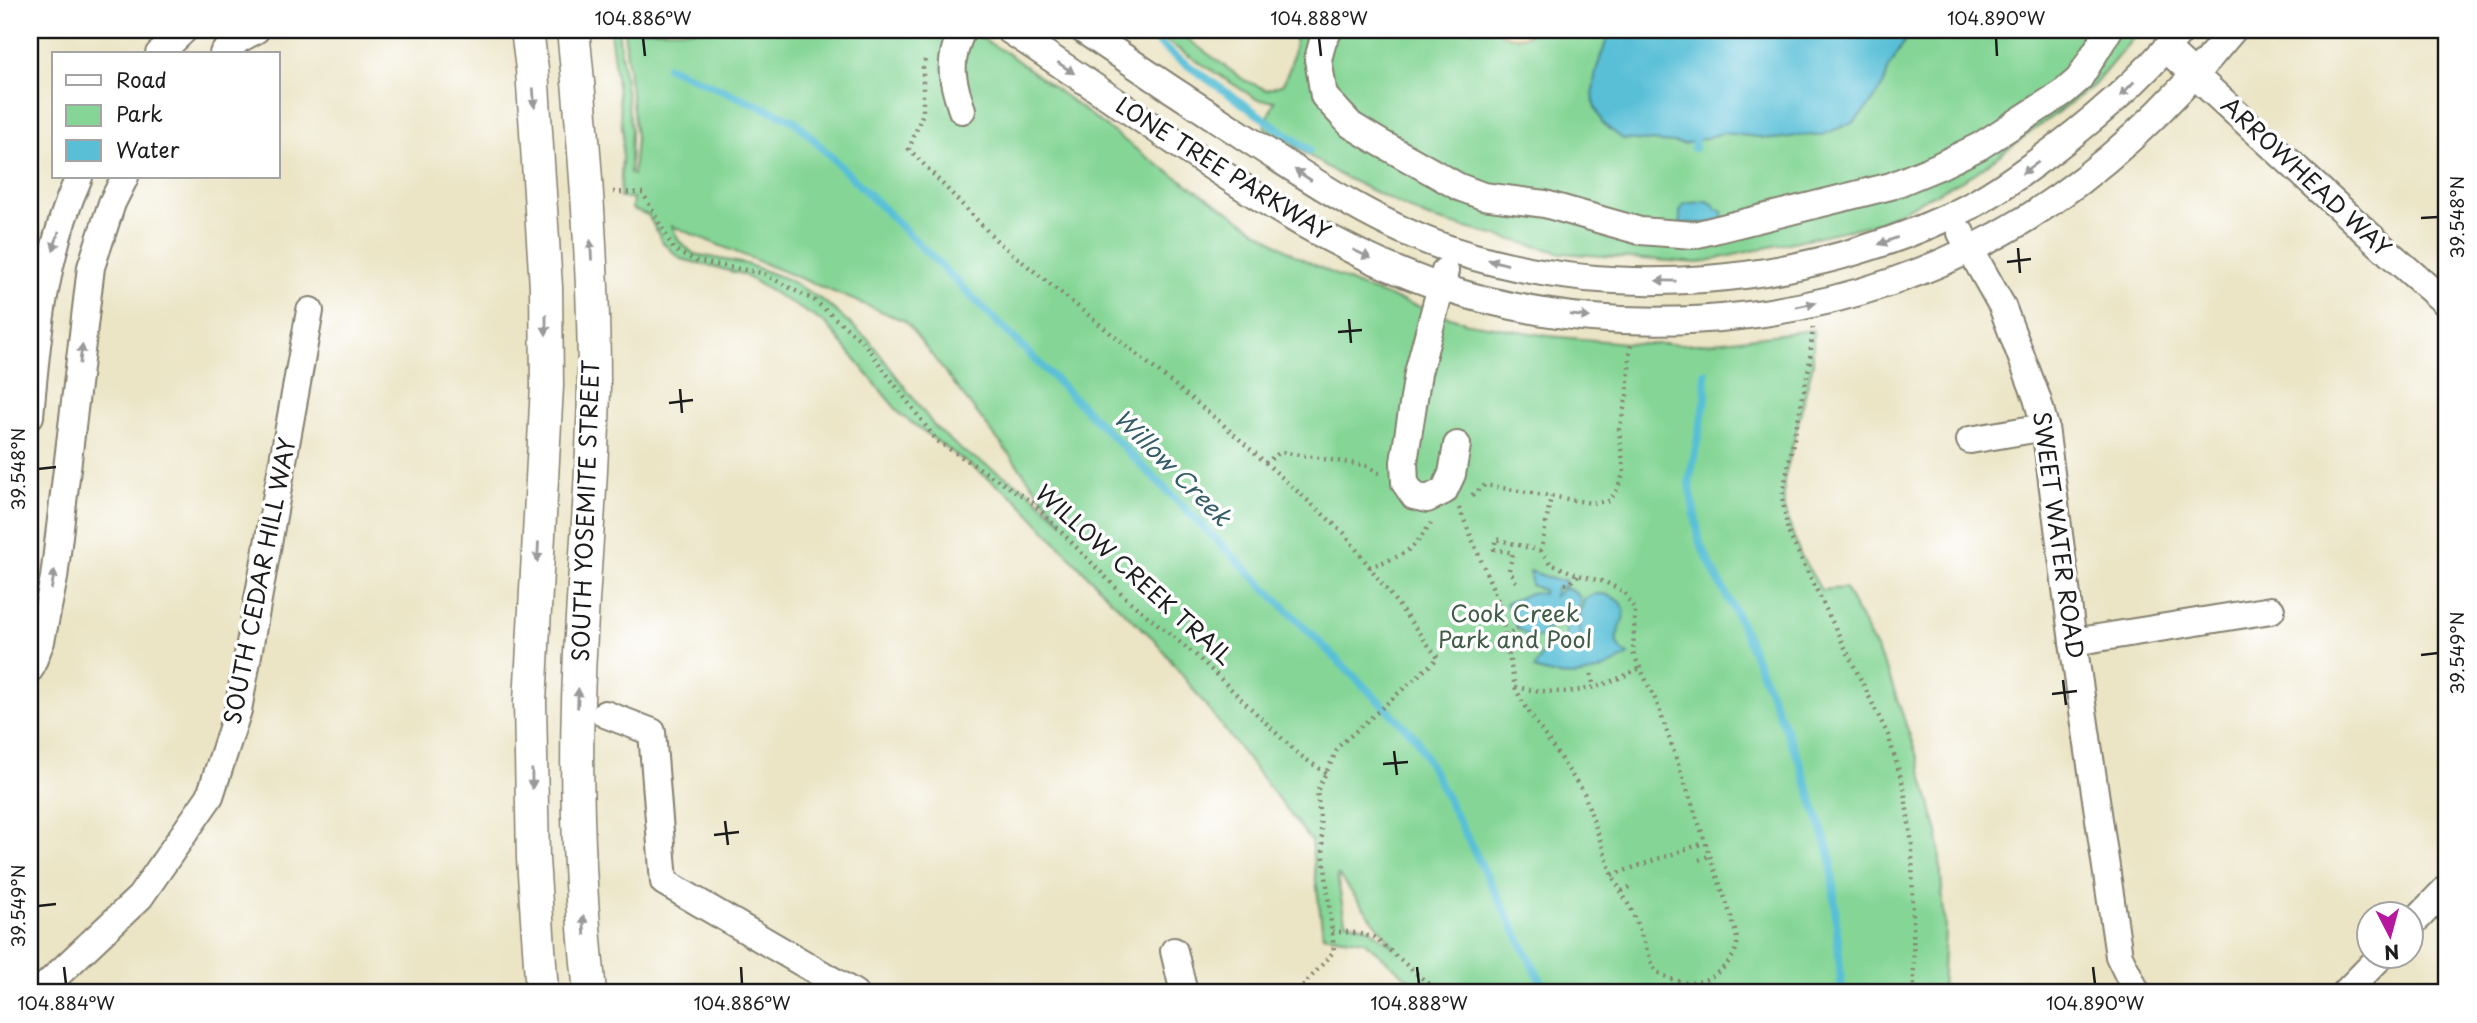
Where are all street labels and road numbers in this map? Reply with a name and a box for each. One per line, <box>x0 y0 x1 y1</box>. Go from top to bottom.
street label: LONE TREE PARKWAY <box>1109 87 1338 248</box>
street label: ARROWHEAD WAY <box>2214 88 2400 264</box>
street label: SOUTH YOSEMITE STREET <box>562 360 607 662</box>
street label: SWEET WATER ROAD <box>2025 409 2094 661</box>
street label: SOUTH CEDAR HILL WAY <box>214 434 303 727</box>
street label: WILLOW CREEK TRAIL <box>1028 475 1242 672</box>

